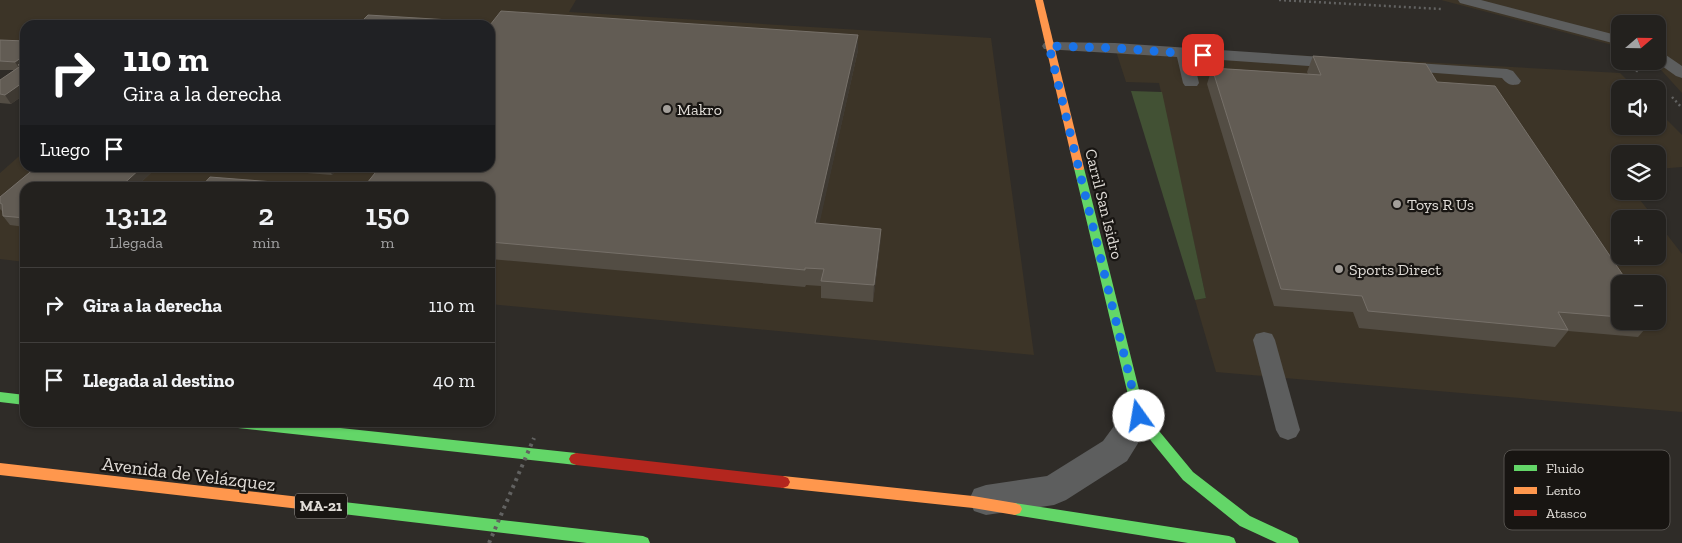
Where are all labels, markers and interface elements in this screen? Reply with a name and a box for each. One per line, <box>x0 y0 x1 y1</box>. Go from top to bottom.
north arrow <box>1611 15 1666 70</box>
map controls <box>1611 15 1666 330</box>
pin <box>1182 34 1224 76</box>
text: 110 m <box>123 38 209 80</box>
icon: right <box>40 40 105 105</box>
icon: arrive <box>1189 41 1217 69</box>
text: Gira a la derecha <box>123 80 281 107</box>
button: sound <box>1611 80 1666 135</box>
place label: Makro <box>677 100 722 119</box>
marker: Makro <box>661 103 673 115</box>
icon: arrive <box>100 135 128 163</box>
text: Luego <box>40 138 90 161</box>
button: layers <box>1611 145 1666 200</box>
street label: Carril San Isidro <box>1081 147 1127 261</box>
place label: Toys R Us <box>1407 195 1474 214</box>
text: 13:12 <box>105 197 167 233</box>
text: 2 <box>258 197 274 233</box>
text: 150 <box>365 197 410 233</box>
marker: Toys R Us <box>1391 198 1403 210</box>
button: + <box>1611 210 1666 265</box>
text: Llegada <box>110 233 163 252</box>
text: min <box>253 233 280 252</box>
text: m <box>381 233 394 252</box>
place label: Sports Direct <box>1349 260 1441 279</box>
marker: Sports Direct <box>1333 263 1345 275</box>
button: − <box>1611 275 1666 330</box>
icon: right <box>40 291 68 319</box>
text: Gira a la derecha <box>83 294 222 317</box>
text: 110 m <box>429 294 475 317</box>
icon: arrive <box>40 366 68 394</box>
text: Llegada al destino <box>83 369 234 392</box>
text: 40 m <box>433 369 475 392</box>
position arrow <box>1112 389 1164 441</box>
legend <box>1504 450 1670 530</box>
street label: Avenida de Velázquez <box>101 452 277 496</box>
text: Fluido <box>1546 460 1584 477</box>
text: Lento <box>1546 482 1581 499</box>
road number: MA-21 <box>295 494 347 518</box>
text: Atasco <box>1546 505 1587 522</box>

